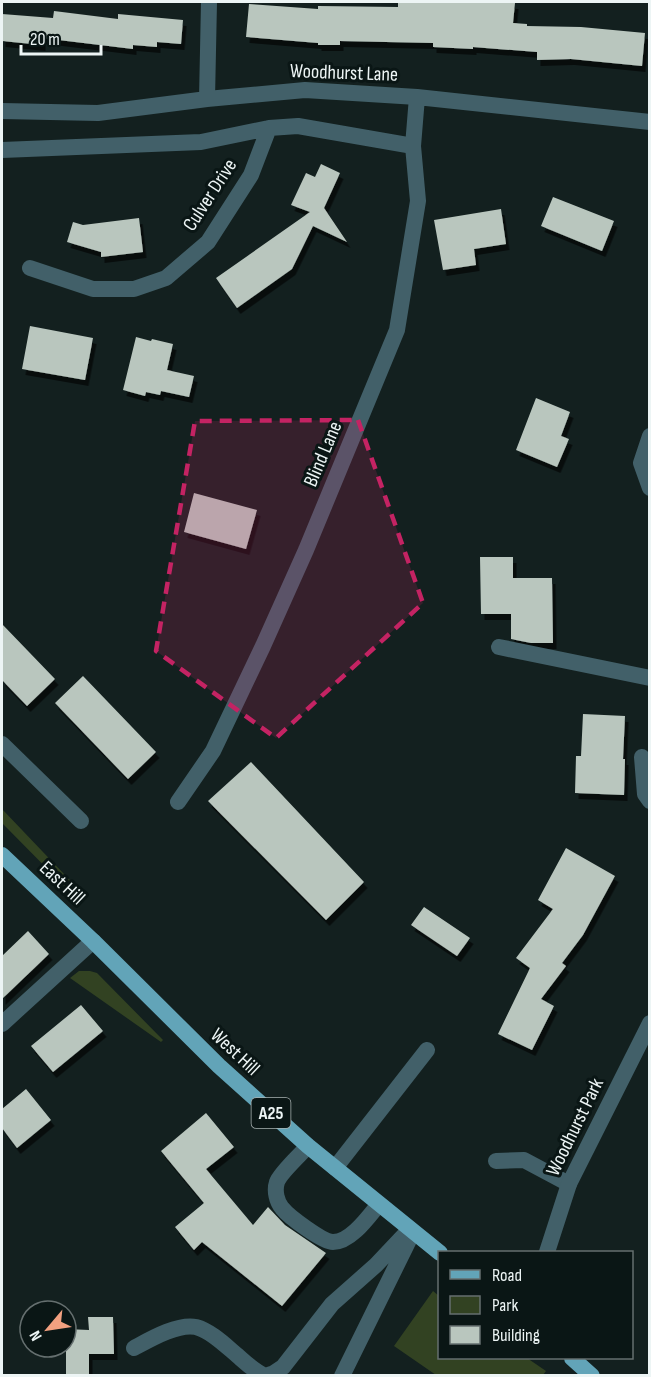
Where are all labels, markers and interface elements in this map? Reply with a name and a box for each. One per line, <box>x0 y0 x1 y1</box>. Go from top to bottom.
scale bar <box>21 18 100 56</box>
text: 20 m <box>30 29 60 50</box>
street label: Woodhurst Lane <box>290 59 398 87</box>
street label: Culver Drive <box>178 154 242 236</box>
street label: Blind Lane <box>299 418 347 490</box>
street label: East Hill <box>34 856 90 910</box>
street label: West Hill <box>205 1023 265 1081</box>
street label: Woodhurst Park <box>541 1074 609 1180</box>
road number: A25 <box>252 1098 290 1128</box>
legend <box>438 1251 633 1359</box>
text: Road <box>492 1265 522 1286</box>
text: Park <box>492 1295 518 1316</box>
north arrow <box>18 1299 78 1359</box>
text: Building <box>492 1325 540 1346</box>
text: N <box>26 1327 47 1344</box>

